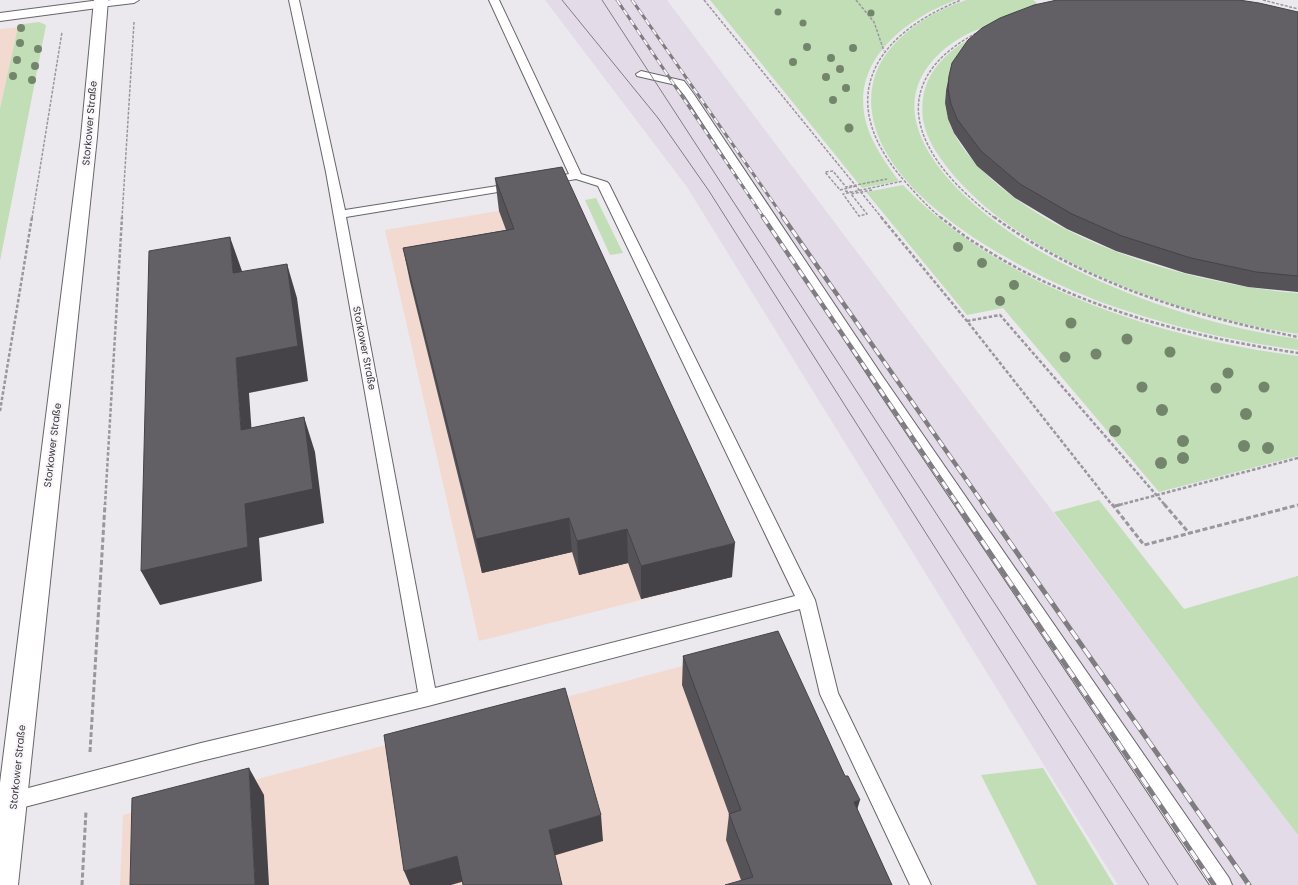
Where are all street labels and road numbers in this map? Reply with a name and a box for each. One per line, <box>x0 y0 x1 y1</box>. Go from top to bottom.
street label: Storkower Straße <box>78 80 101 166</box>
street label: Storkower Straße <box>349 305 380 391</box>
street label: Storkower Straße <box>40 402 65 488</box>
street label: Storkower Straße <box>6 724 29 810</box>

